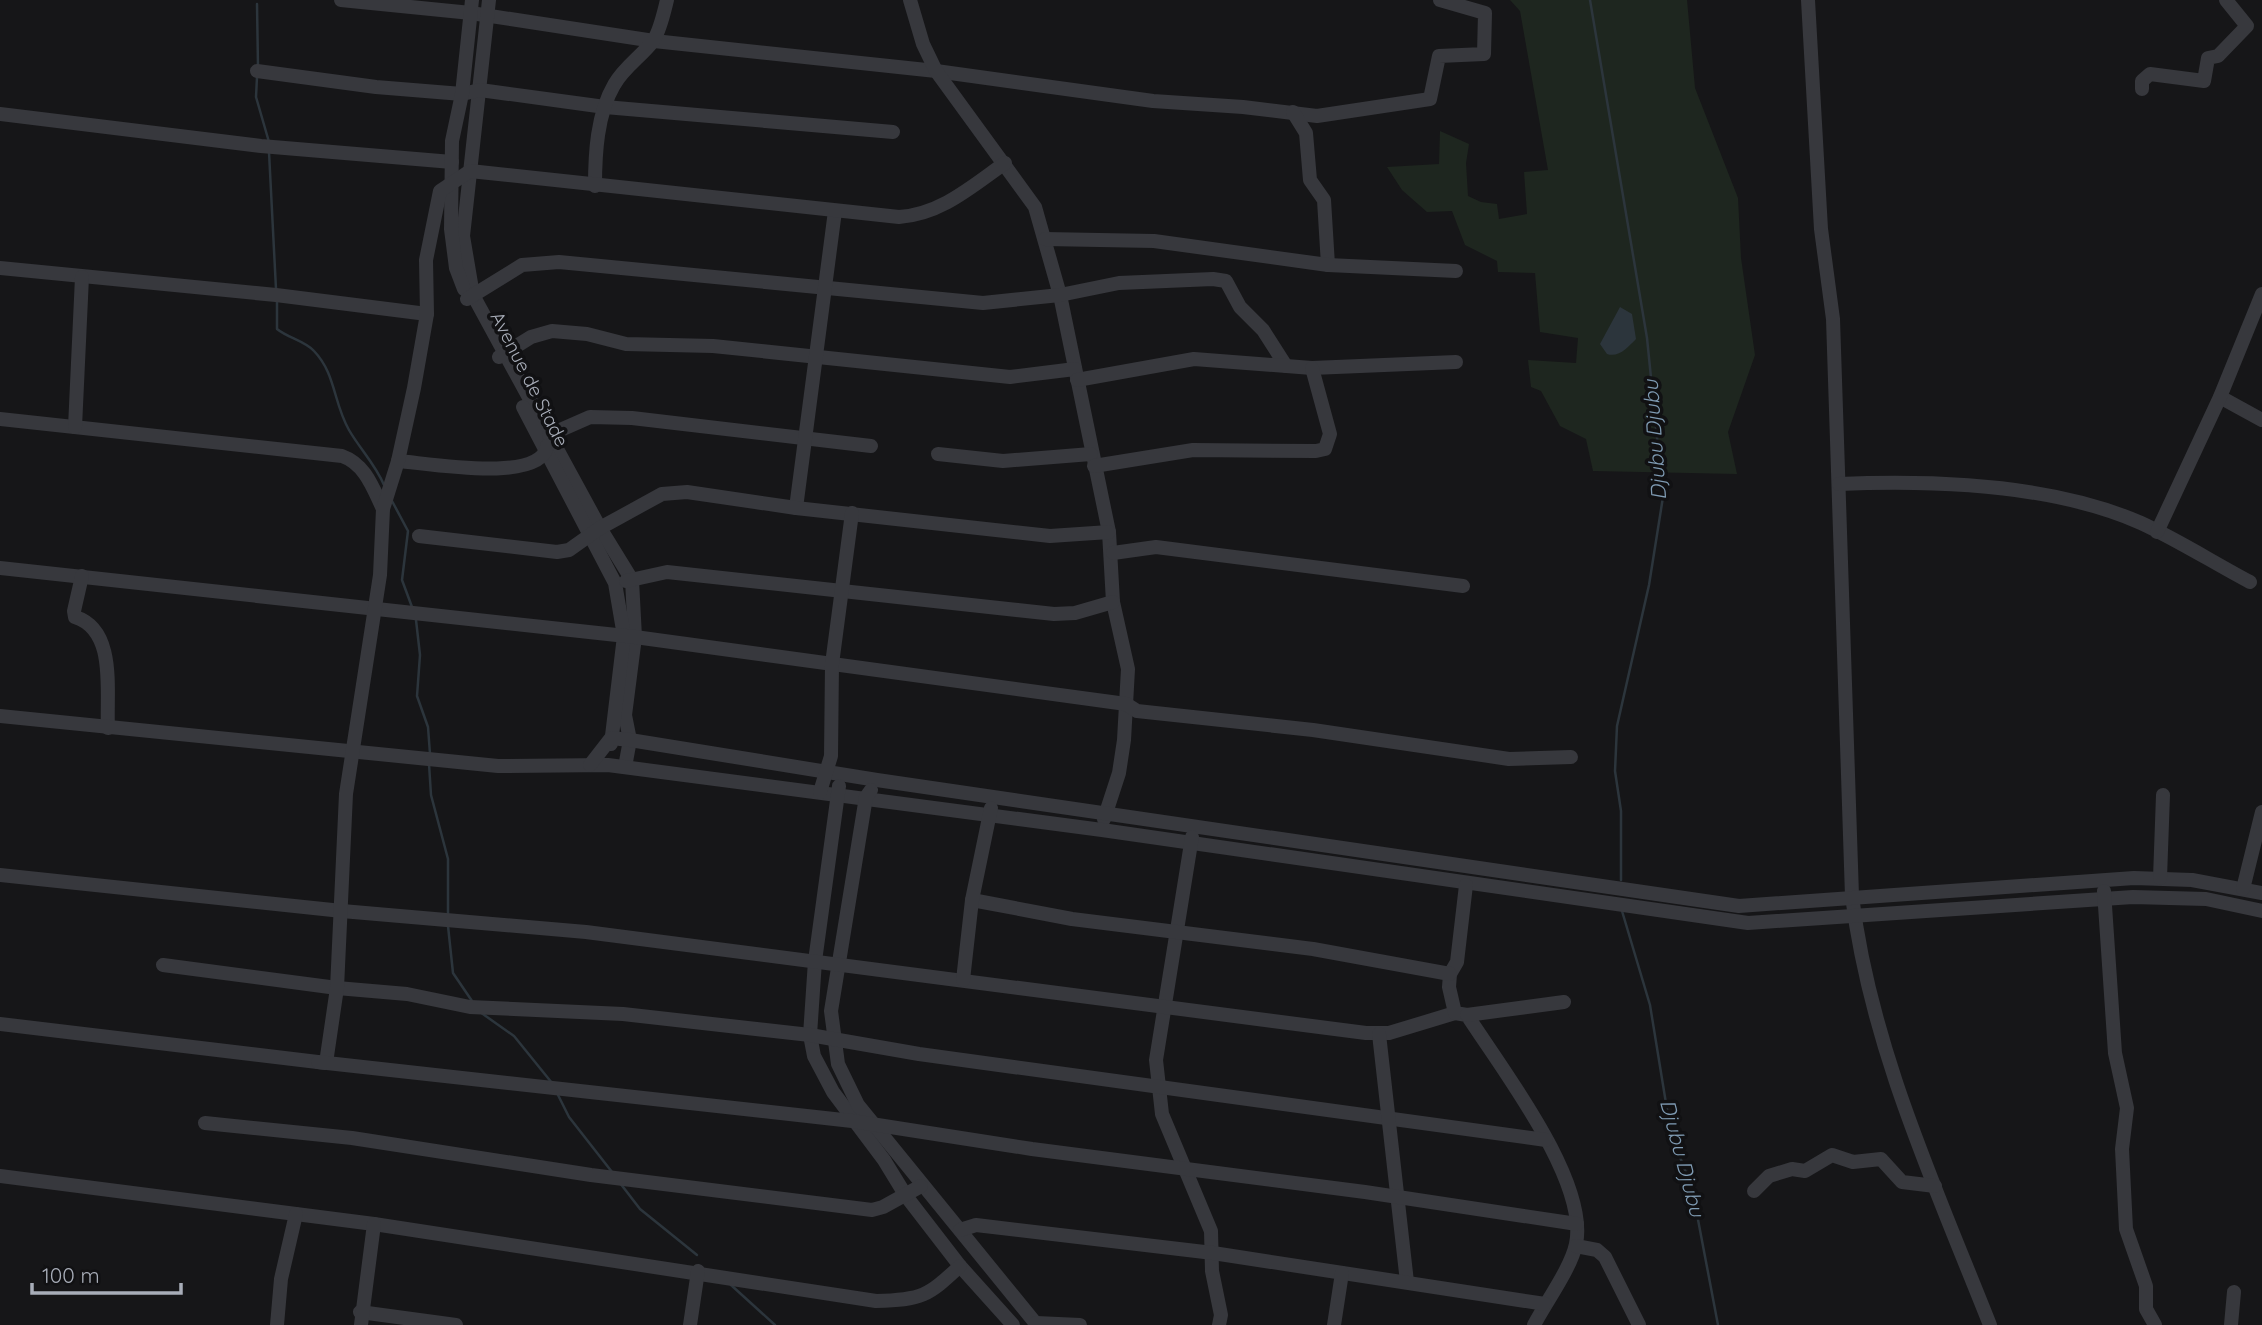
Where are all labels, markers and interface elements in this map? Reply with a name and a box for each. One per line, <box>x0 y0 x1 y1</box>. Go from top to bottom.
street label: Avenue de Stade <box>486 307 574 451</box>
water label: Djubu Djubu <box>1637 378 1671 501</box>
water label: Djubu Djubu <box>1655 1096 1711 1220</box>
scale bar <box>32 1252 180 1296</box>
text: 100 m <box>42 1262 100 1288</box>

